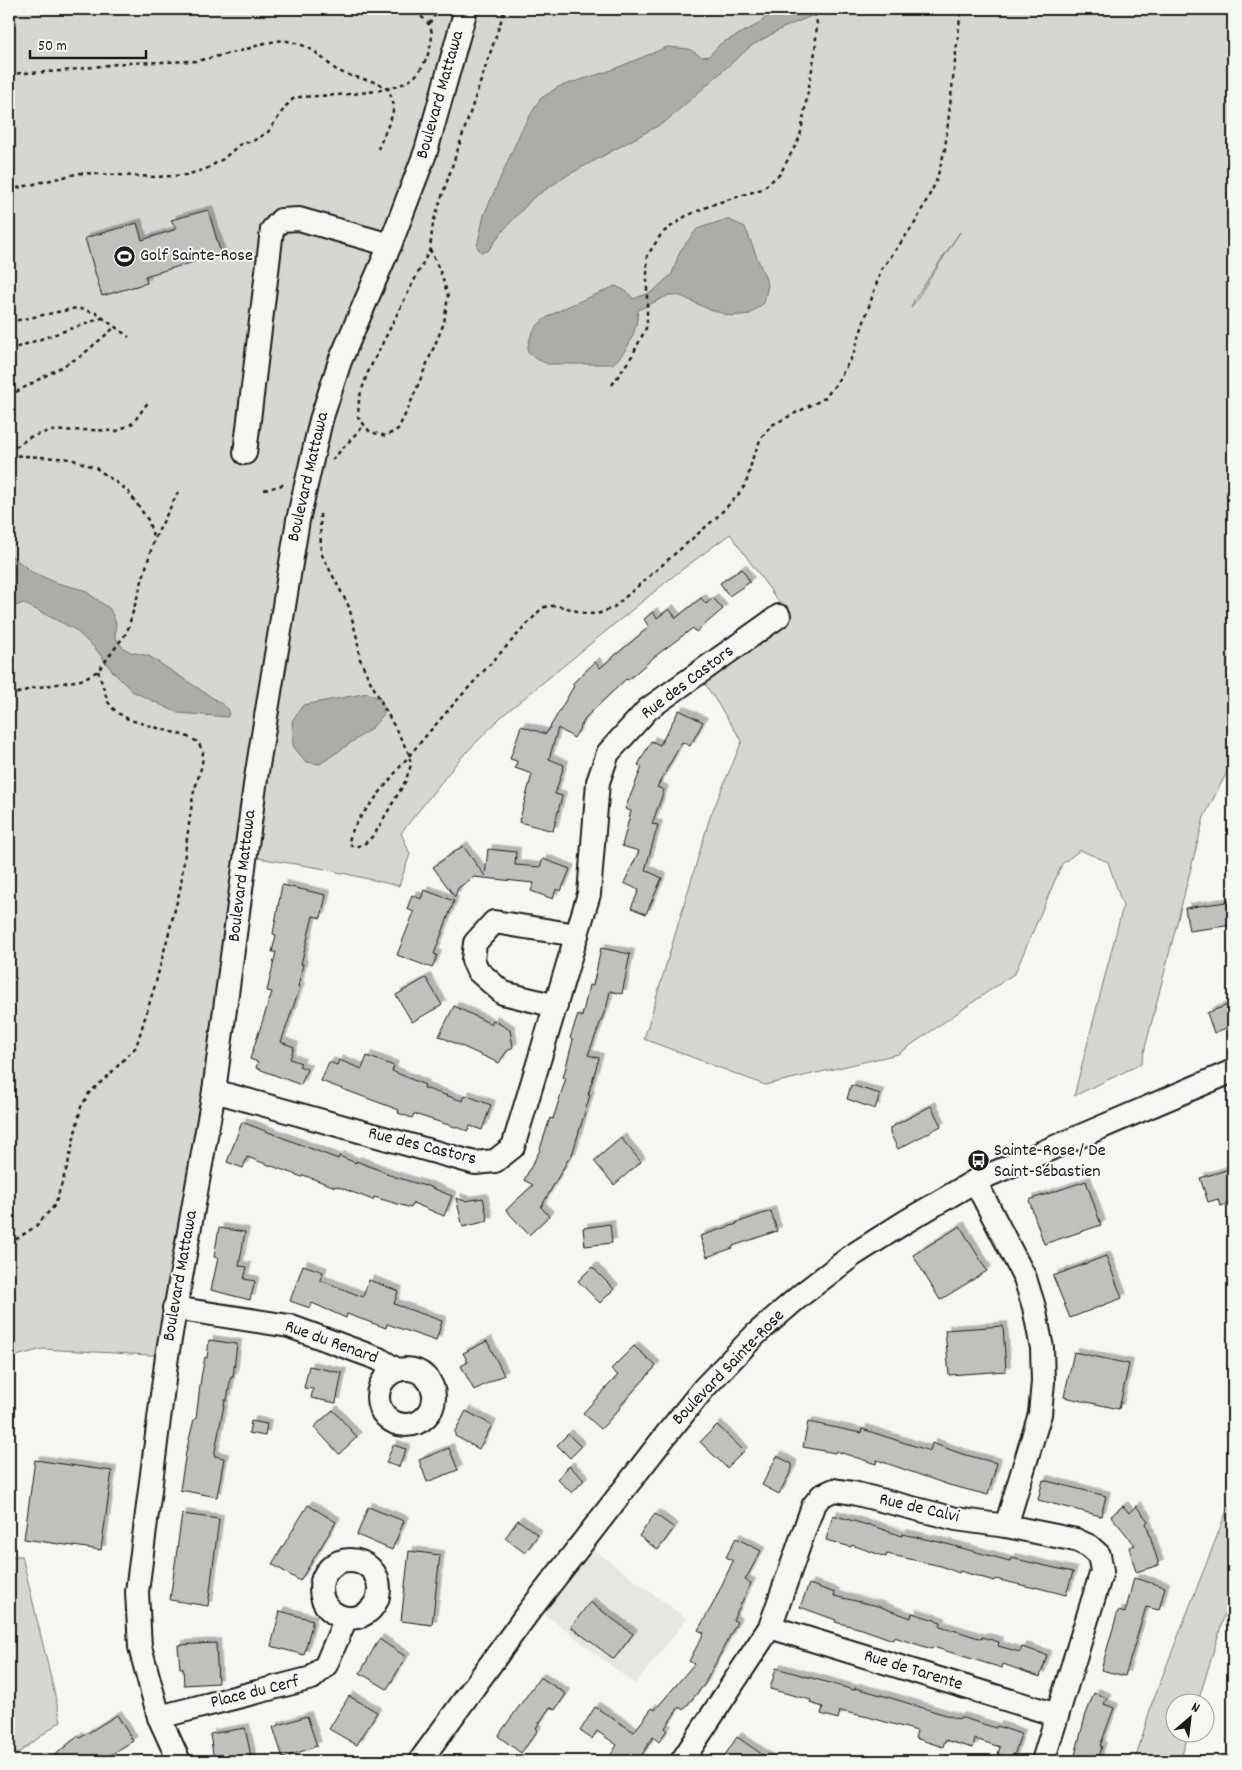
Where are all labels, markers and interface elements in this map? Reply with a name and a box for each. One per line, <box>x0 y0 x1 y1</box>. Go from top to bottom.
street label: Boulevard Mattawa <box>411 27 471 162</box>
scale bar <box>30 28 146 60</box>
text: 50 m <box>38 36 67 58</box>
sports icon: Golf Sainte-Rose <box>112 244 136 268</box>
place label: Golf Sainte-Rose <box>140 244 253 269</box>
street label: Boulevard Mattawa <box>282 409 336 544</box>
street label: Rue des Castors <box>636 640 740 726</box>
street label: Boulevard Mattawa <box>223 808 264 943</box>
street label: Rue des Castors <box>365 1122 479 1172</box>
place label: Sainte-Rose / De Saint-Sébastien <box>994 1139 1106 1185</box>
bus stop icon: Sainte-Rose / De Saint-Sébastien <box>966 1149 990 1173</box>
street label: Boulevard Mattawa <box>157 1208 205 1343</box>
street label: Boulevard Sainte-Rose <box>667 1304 791 1432</box>
street label: Rue du Renard <box>281 1315 381 1371</box>
street label: Rue de Calvi <box>876 1488 962 1530</box>
street label: Rue de Tarente <box>860 1644 966 1698</box>
street label: Place du Cerf <box>208 1670 302 1716</box>
north arrow <box>1164 1692 1214 1742</box>
text: N <box>1187 1698 1203 1719</box>

